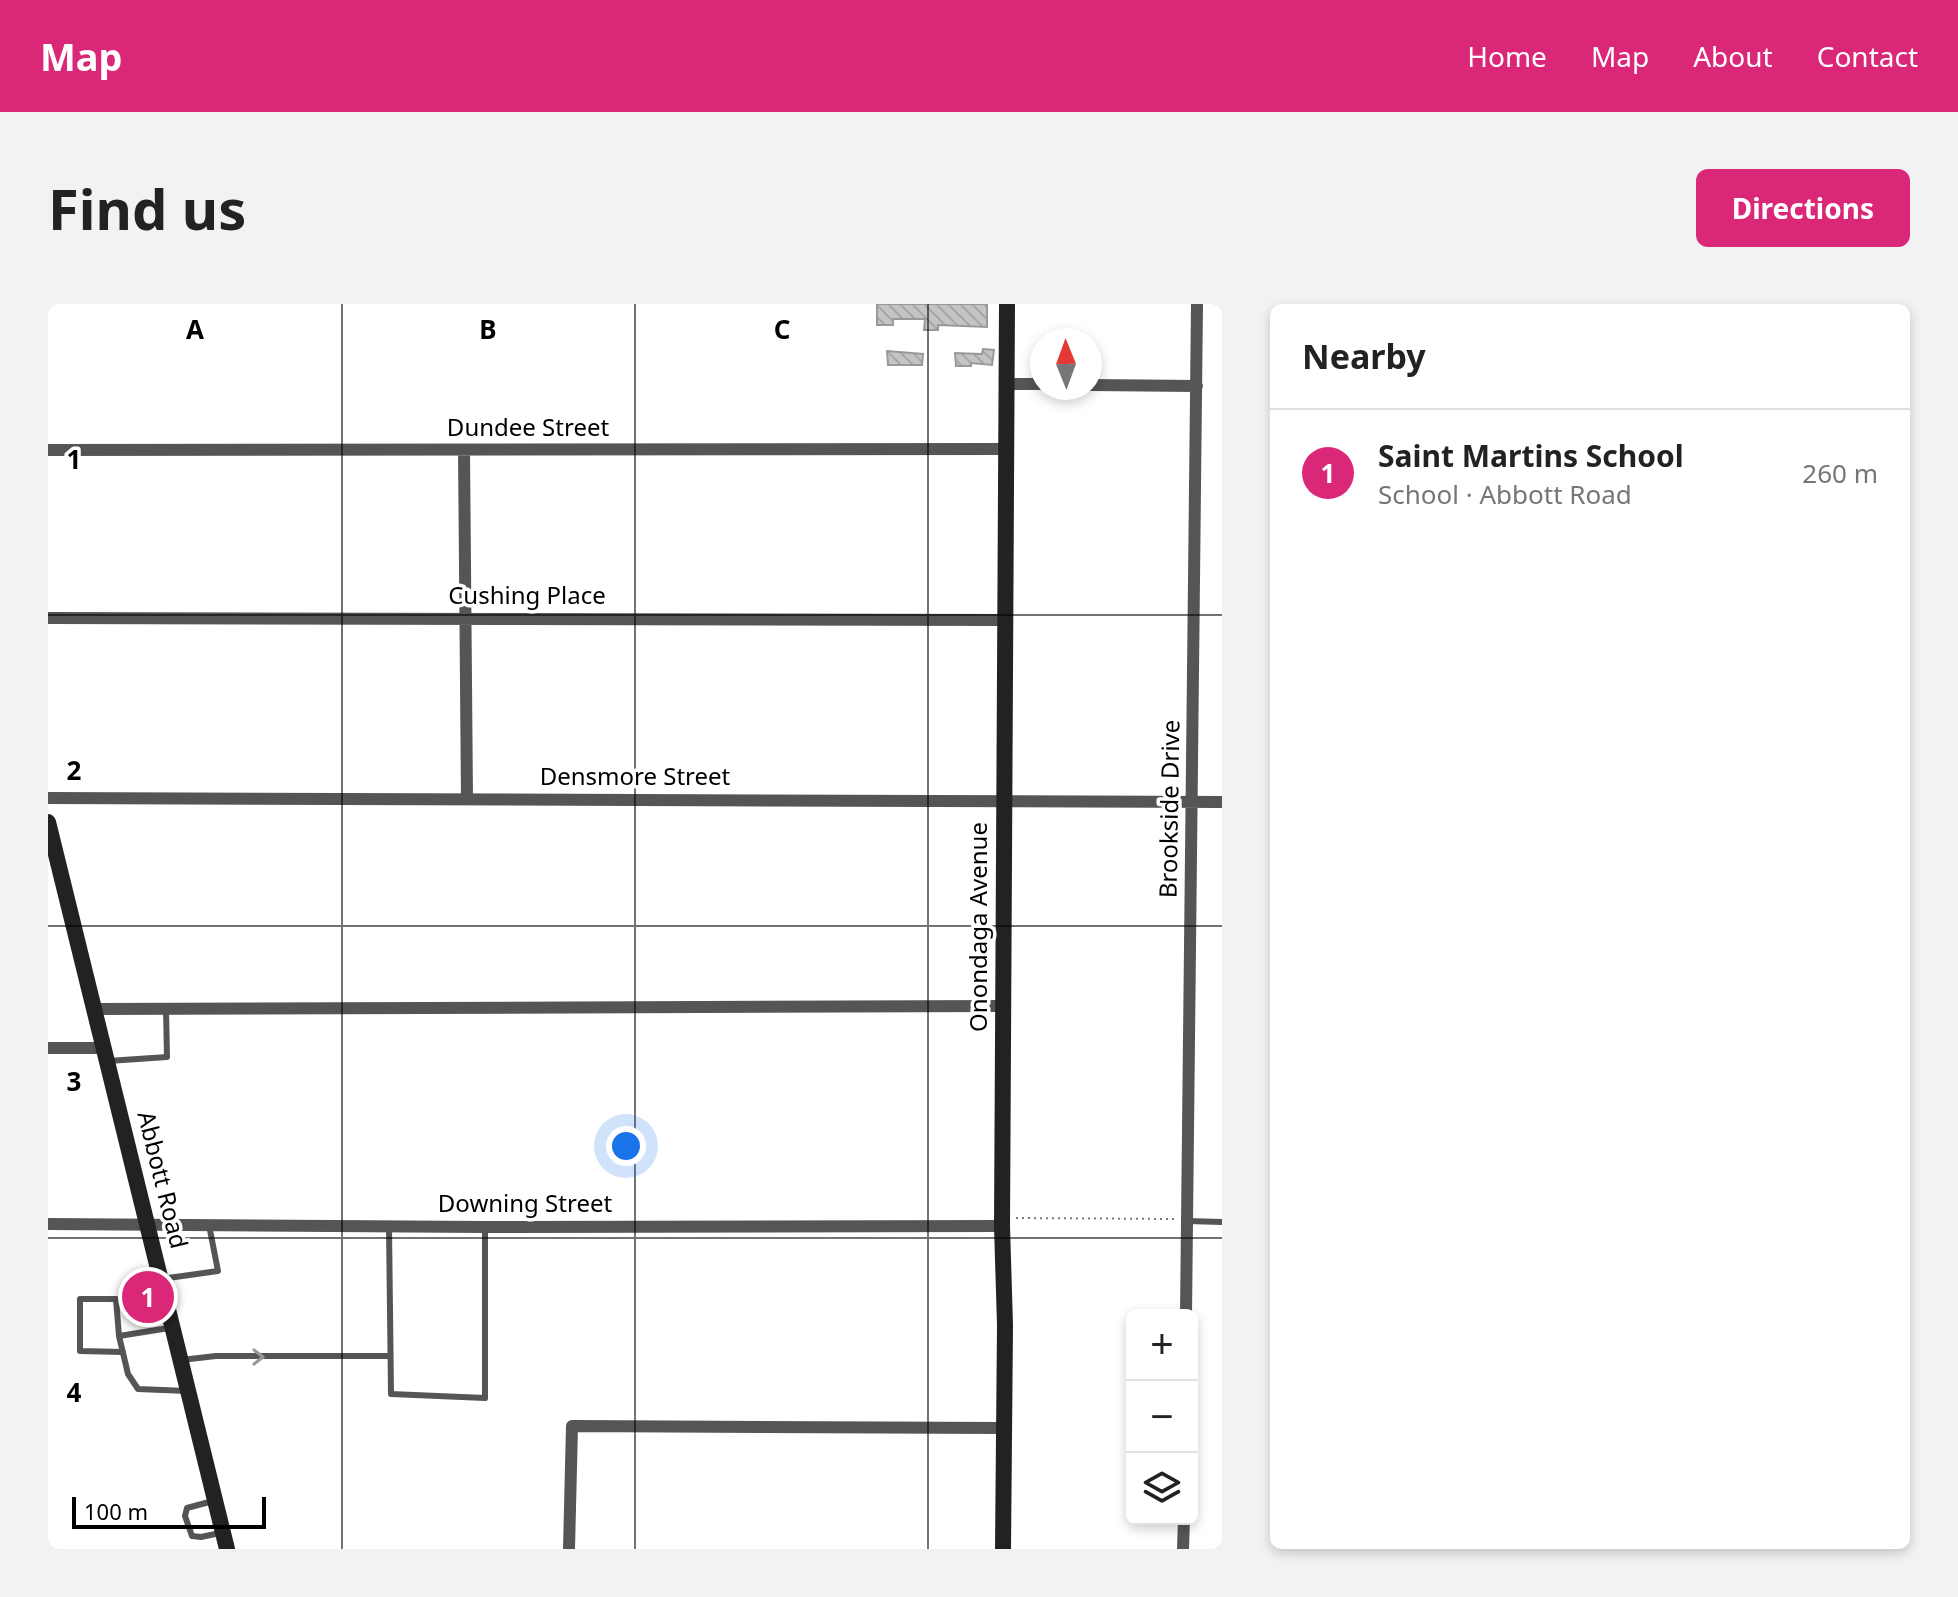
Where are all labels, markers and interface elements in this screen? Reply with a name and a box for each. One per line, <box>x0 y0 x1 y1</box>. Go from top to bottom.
text: Map <box>40 30 123 82</box>
text: Home <box>1467 37 1547 75</box>
text: Map <box>1591 37 1649 75</box>
text: About <box>1693 37 1773 75</box>
text: Contact <box>1817 37 1918 75</box>
button: Directions <box>1696 169 1910 247</box>
text: Find us <box>48 170 246 246</box>
text: A <box>186 311 204 347</box>
text: B <box>479 311 497 347</box>
text: C <box>774 311 790 347</box>
north arrow <box>1030 328 1102 400</box>
text: Nearby <box>1302 333 1426 379</box>
street label: Dundee Street <box>447 410 609 443</box>
text: Saint Martins School <box>1378 435 1684 476</box>
text: 1 <box>67 441 81 477</box>
text: 1 <box>1321 455 1335 491</box>
text: 260 m <box>1802 455 1878 491</box>
text: School · Abbott Road <box>1378 476 1632 512</box>
street label: Cushing Place <box>448 578 606 611</box>
street label: Brookside Drive <box>1150 719 1187 898</box>
text: 2 <box>67 752 82 788</box>
street label: Densmore Street <box>540 759 731 792</box>
street label: Onondaga Avenue <box>961 822 994 1032</box>
text: 3 <box>67 1063 81 1099</box>
street label: Abbott Road <box>130 1107 196 1252</box>
your location <box>606 1126 646 1166</box>
street label: Downing Street <box>438 1186 612 1219</box>
pin: 1 <box>122 1267 174 1327</box>
map controls <box>1126 1309 1198 1525</box>
button: + <box>1126 1309 1198 1381</box>
one-way arrow <box>252 1348 265 1366</box>
text: 4 <box>67 1374 82 1410</box>
button: − <box>1126 1381 1198 1453</box>
button: layers <box>1126 1453 1198 1525</box>
scale bar <box>72 1493 266 1529</box>
text: 100 m <box>84 1496 148 1526</box>

